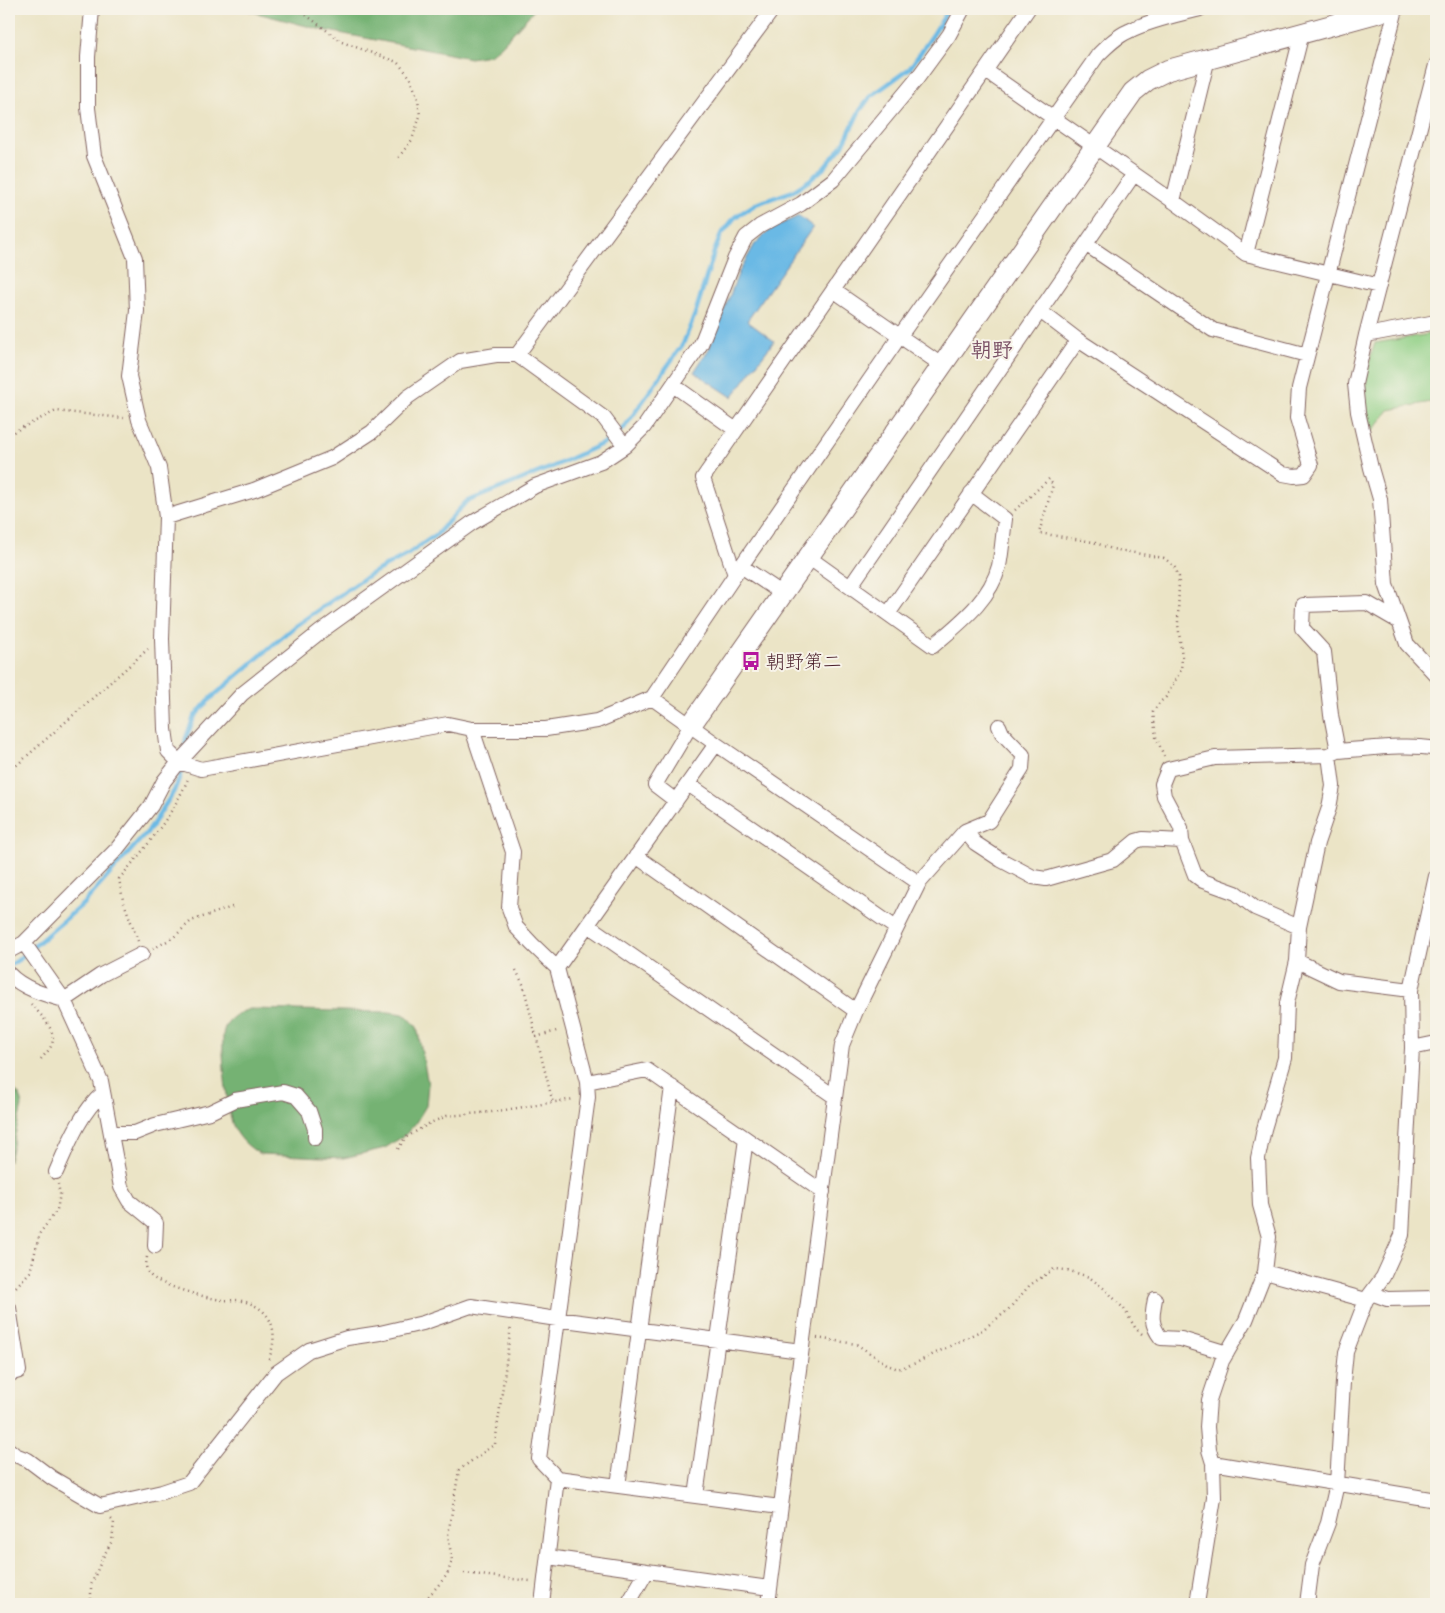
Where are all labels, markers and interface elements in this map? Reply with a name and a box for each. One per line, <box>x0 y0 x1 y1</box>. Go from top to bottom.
district label: 朝野 <box>971 331 1013 369</box>
place label: 朝野第二 <box>766 645 842 678</box>
bus stop icon: 朝野第二 <box>740 650 762 672</box>

